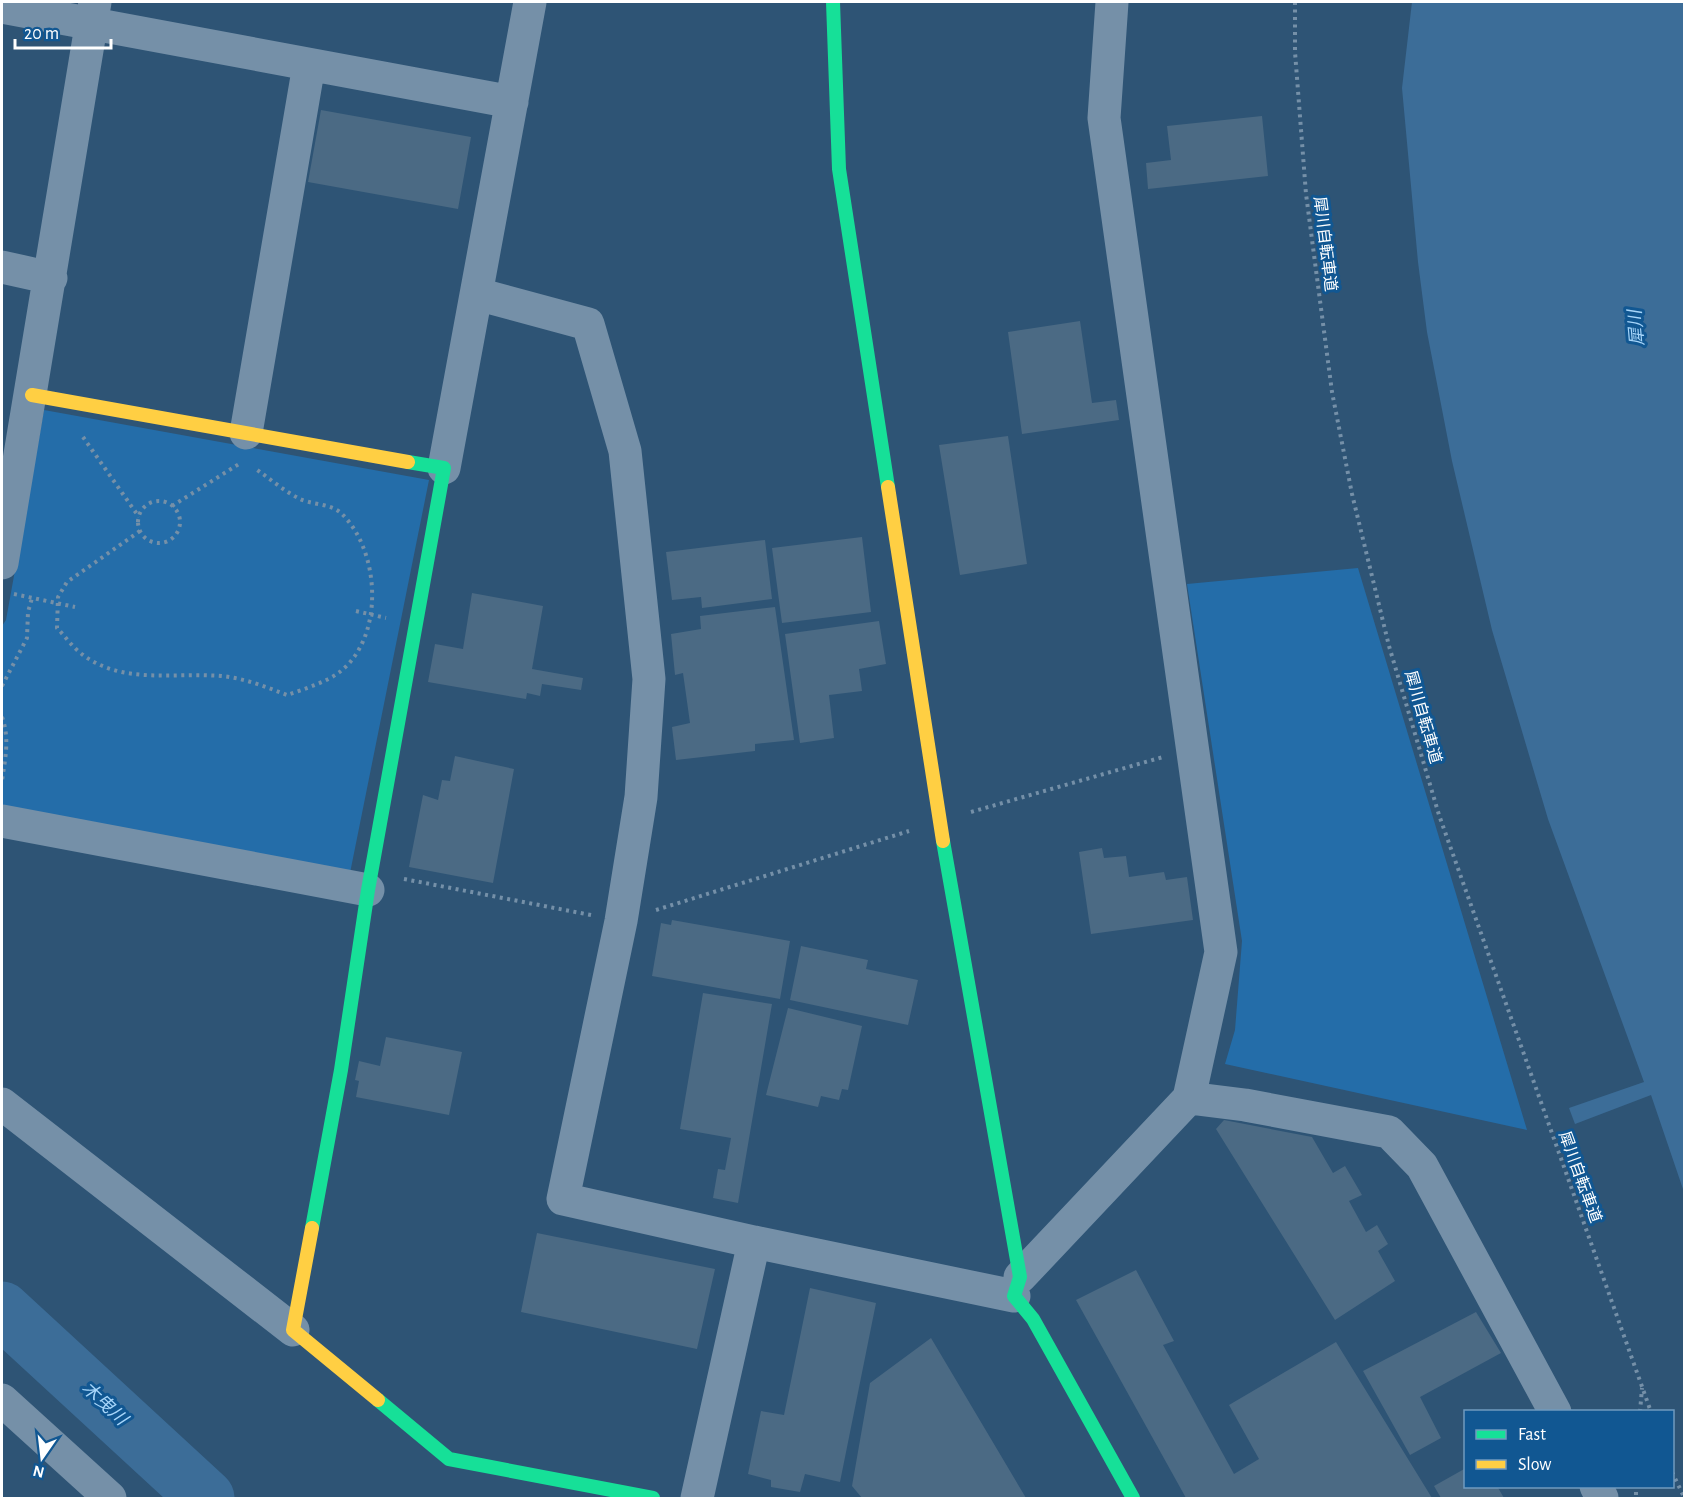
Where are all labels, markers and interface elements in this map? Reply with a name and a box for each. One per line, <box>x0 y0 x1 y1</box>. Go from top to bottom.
scale bar <box>15 12 111 50</box>
text: 20 m <box>24 25 59 43</box>
street label: 犀川自転車道 <box>1311 195 1340 293</box>
water label: 犀川 <box>1625 307 1648 347</box>
street label: 犀川自転車道 <box>1402 668 1445 765</box>
street label: 犀川自転車道 <box>1556 1129 1605 1225</box>
water label: 木曳川 <box>78 1378 133 1430</box>
legend <box>1464 1410 1674 1488</box>
text: Fast <box>1518 1426 1546 1444</box>
north arrow <box>12 1428 72 1488</box>
text: Slow <box>1518 1456 1551 1474</box>
text: N <box>31 1462 46 1481</box>

